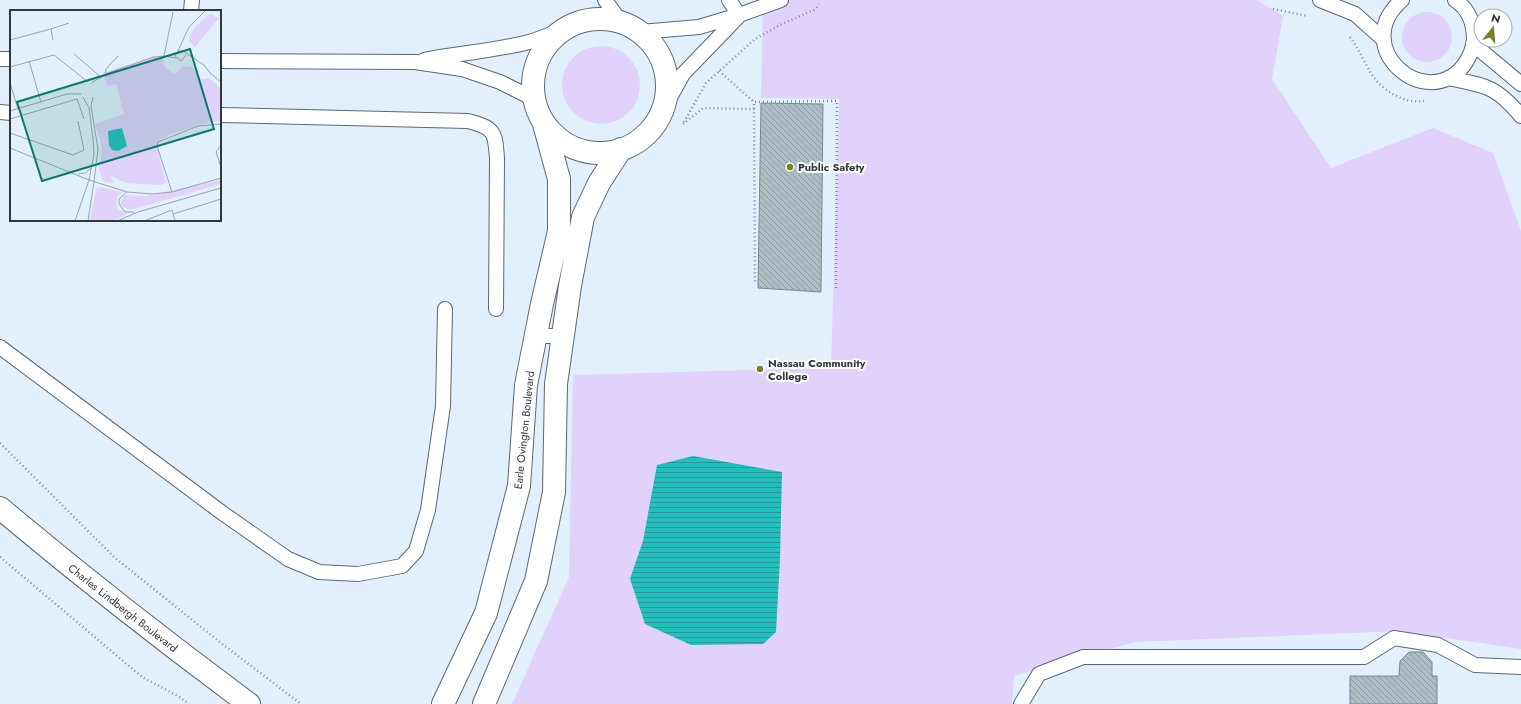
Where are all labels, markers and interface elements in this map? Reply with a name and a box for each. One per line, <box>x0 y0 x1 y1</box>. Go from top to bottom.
north arrow <box>1473 8 1513 48</box>
inset map <box>10 10 221 221</box>
text: N <box>1489 10 1502 27</box>
place label: Public Safety <box>798 159 865 175</box>
marker: Public Safety <box>785 162 795 172</box>
place label: Nassau Community College <box>768 355 866 384</box>
marker: Nassau Community College <box>755 364 765 374</box>
street label: Earle Ovington Boulevard <box>510 370 538 490</box>
street label: Charles Lindbergh Boulevard <box>65 560 181 656</box>

